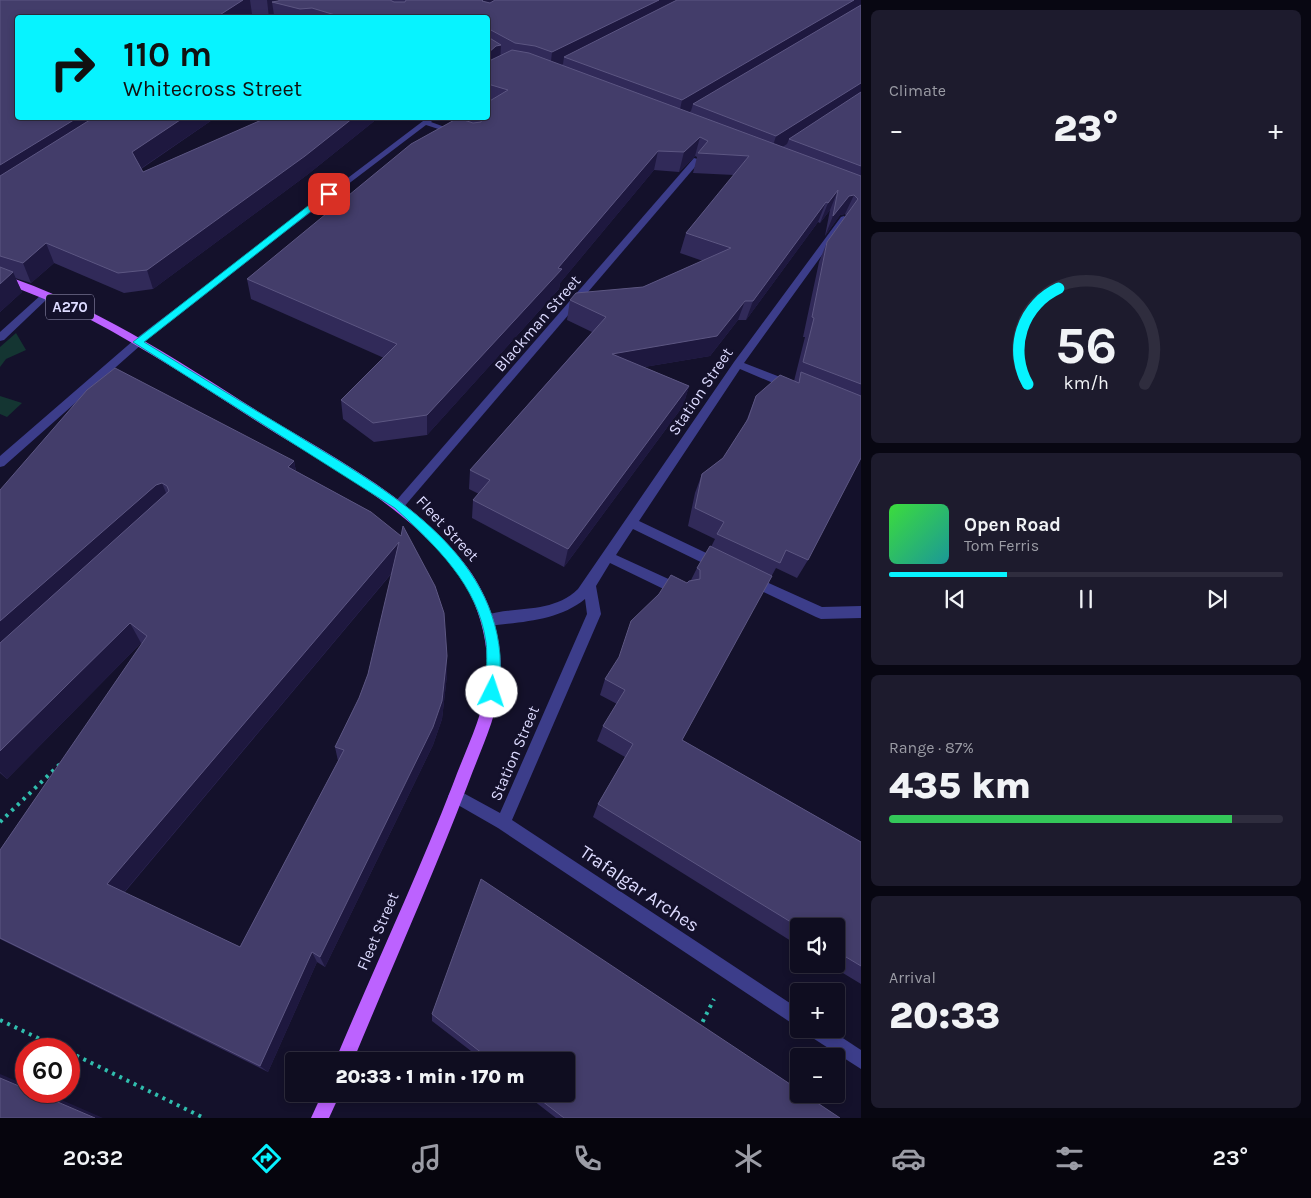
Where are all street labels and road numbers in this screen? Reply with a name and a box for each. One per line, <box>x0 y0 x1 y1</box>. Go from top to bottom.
street label: Blackman Street <box>490 271 584 375</box>
road number: A270 <box>46 294 94 320</box>
street label: Station Street <box>664 344 737 439</box>
street label: Fleet Street <box>412 491 483 565</box>
street label: Station Street <box>486 703 543 804</box>
street label: Trafalgar Arches <box>576 841 703 937</box>
street label: Fleet Street <box>352 889 402 973</box>

